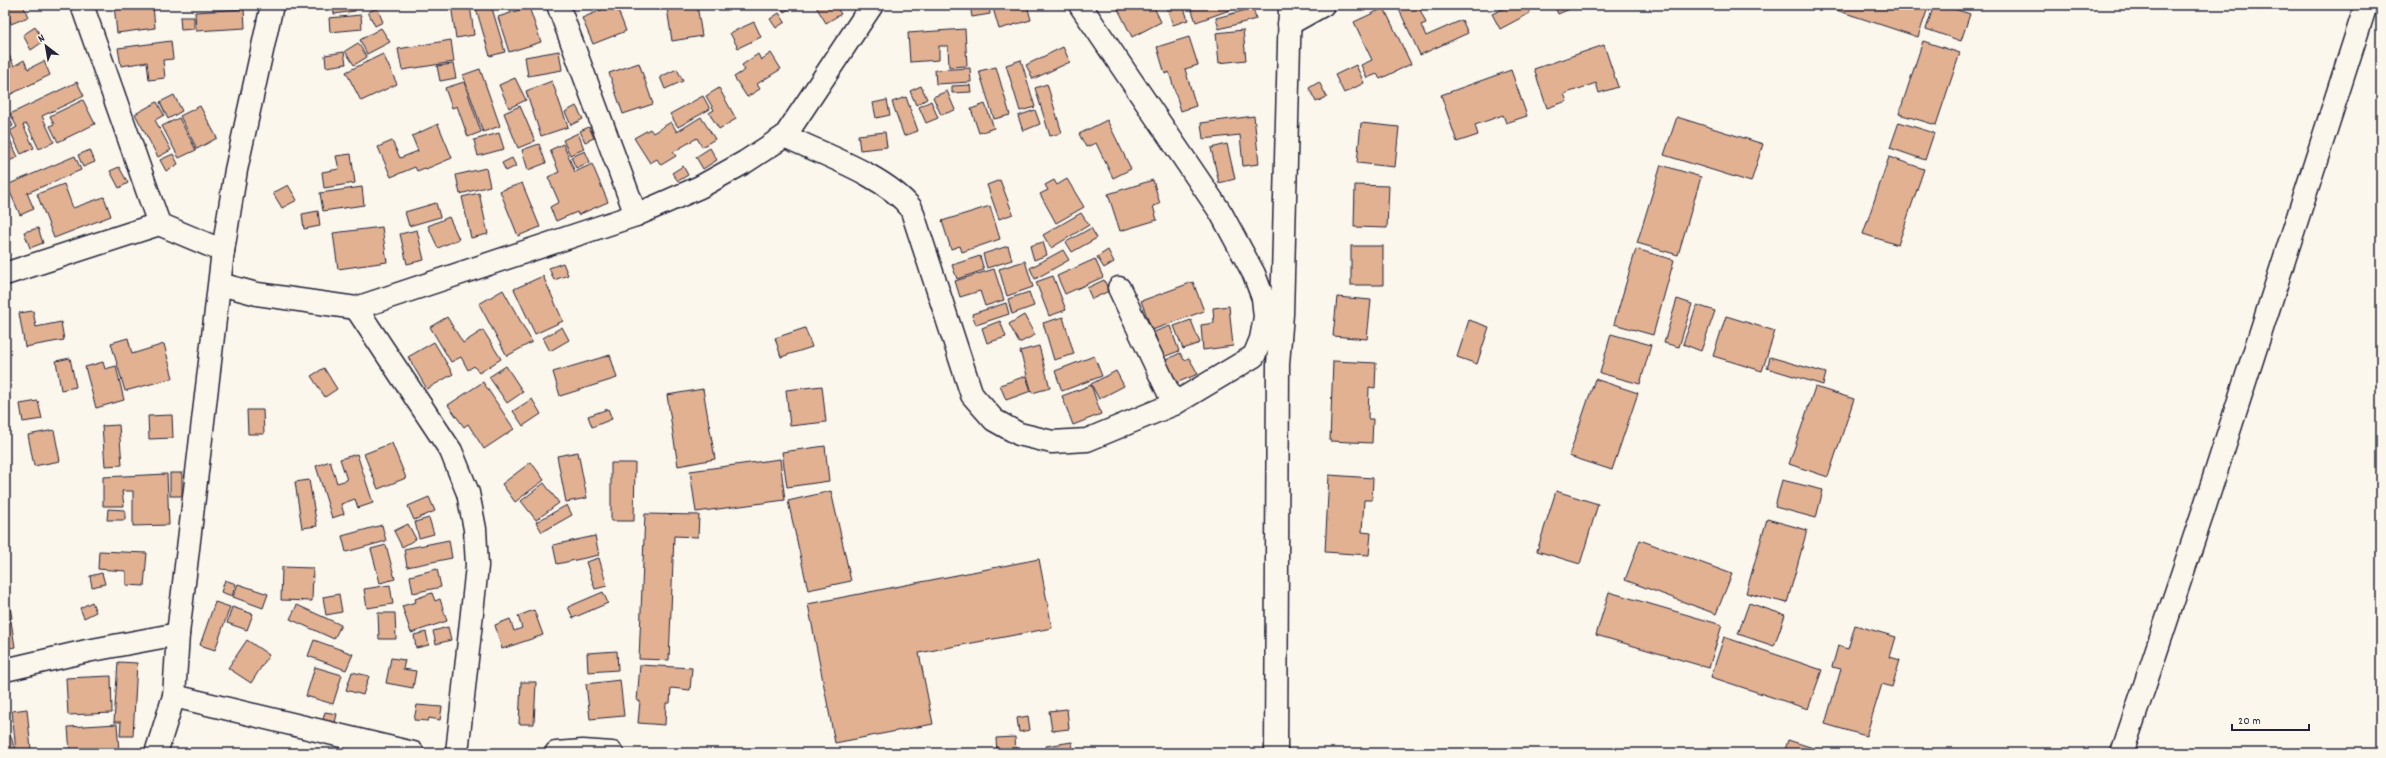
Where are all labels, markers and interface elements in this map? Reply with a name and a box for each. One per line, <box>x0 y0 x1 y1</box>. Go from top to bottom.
north arrow <box>26 26 66 66</box>
text: N <box>35 31 49 47</box>
scale bar <box>2232 706 2309 732</box>
text: 20 m <box>2238 713 2261 730</box>

